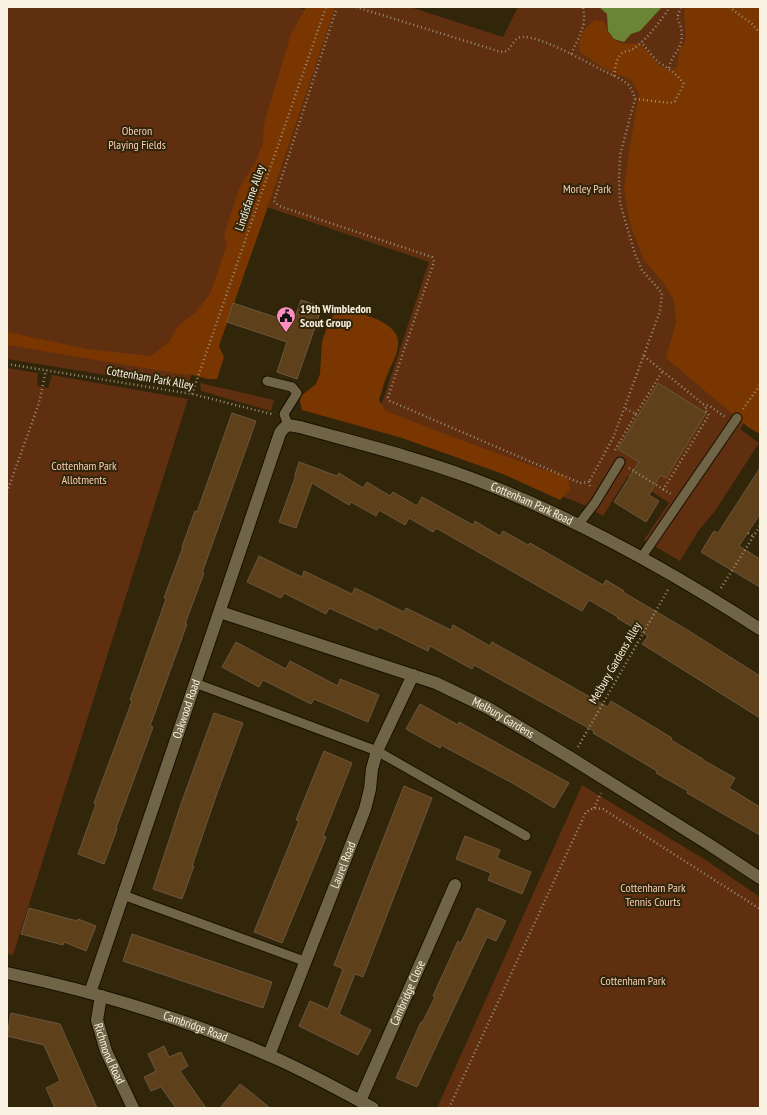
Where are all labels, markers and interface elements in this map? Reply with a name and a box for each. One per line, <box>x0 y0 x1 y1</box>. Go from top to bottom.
park label: Oberon Playing Fields <box>108 123 166 152</box>
street label: Lindisfarne Alley <box>231 162 268 233</box>
park label: Morley Park <box>563 181 611 196</box>
place label: 19th Wimbledon Scout Group <box>300 301 371 330</box>
public building icon: 19th Wimbledon Scout Group <box>275 305 297 333</box>
street label: Cottenham Park Alley <box>106 362 195 393</box>
park label: Cottenham Park Allotments <box>51 458 117 487</box>
street label: Cottenham Park Road <box>489 478 575 528</box>
street label: Melbury Gardens Alley <box>585 619 644 706</box>
street label: Oakwood Road <box>169 677 203 740</box>
street label: Melbury Gardens <box>470 694 537 741</box>
street label: Laurel Road <box>327 839 359 890</box>
park label: Cottenham Park Tennis Courts <box>620 880 686 909</box>
street label: Cambridge Close <box>386 958 428 1028</box>
park label: Cottenham Park <box>600 973 666 988</box>
street label: Cambridge Road <box>161 1007 230 1044</box>
street label: Richmond Road <box>91 1021 128 1086</box>

